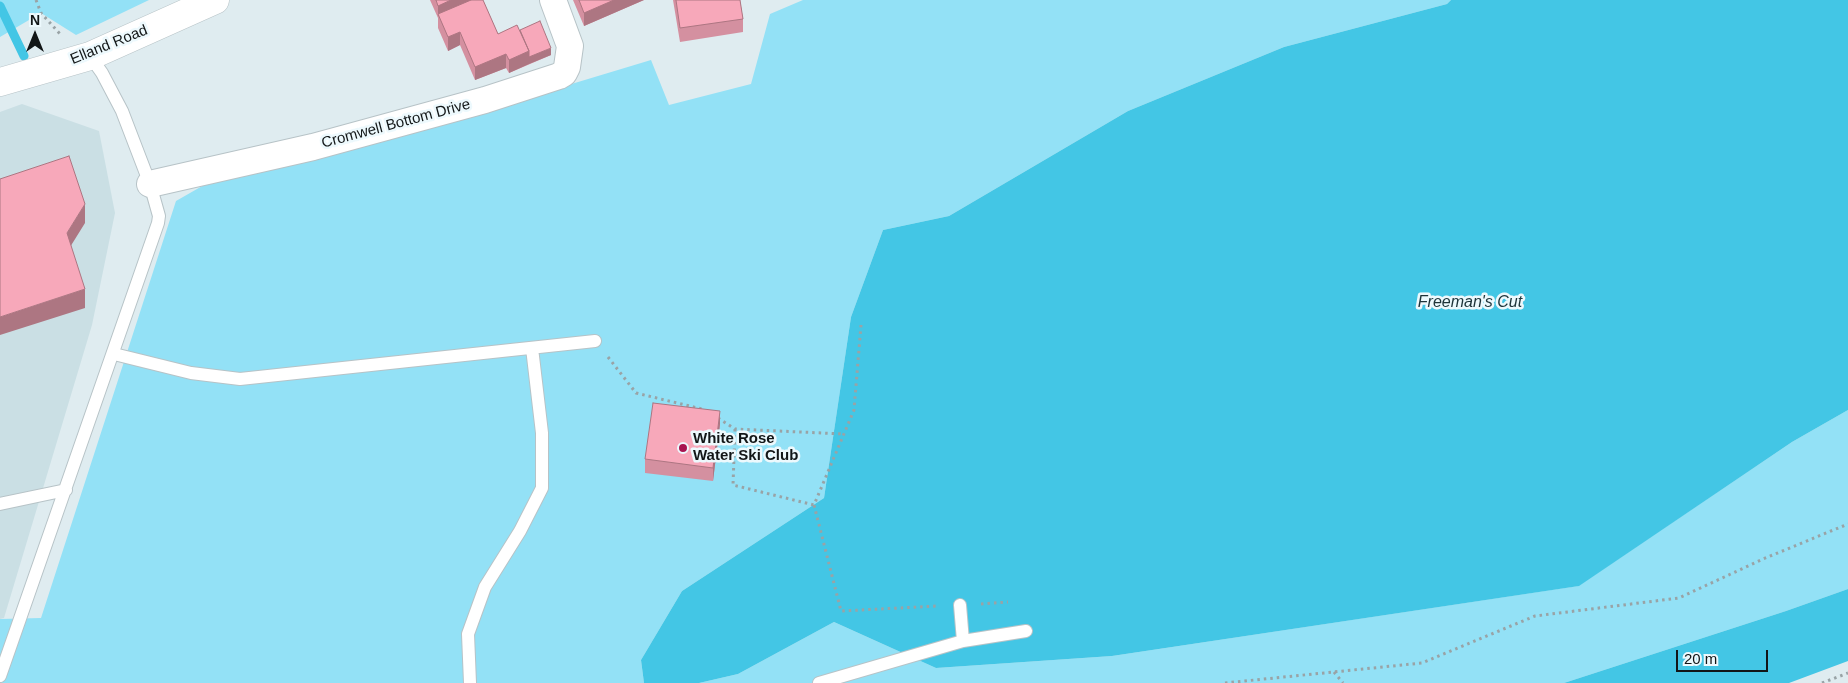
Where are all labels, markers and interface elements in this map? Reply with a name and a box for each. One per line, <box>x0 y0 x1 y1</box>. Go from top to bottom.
north arrow <box>10 10 60 60</box>
text: N <box>30 12 40 28</box>
street label: Elland Road <box>68 21 150 69</box>
street label: Cromwell Bottom Drive <box>320 95 472 153</box>
water label: Freeman's Cut <box>1418 293 1522 313</box>
place label: White Rose Water Ski Club <box>693 430 798 465</box>
marker: White Rose Water Ski Club <box>677 442 689 454</box>
scale bar <box>1678 640 1770 672</box>
text: 20 m <box>1684 650 1717 667</box>

